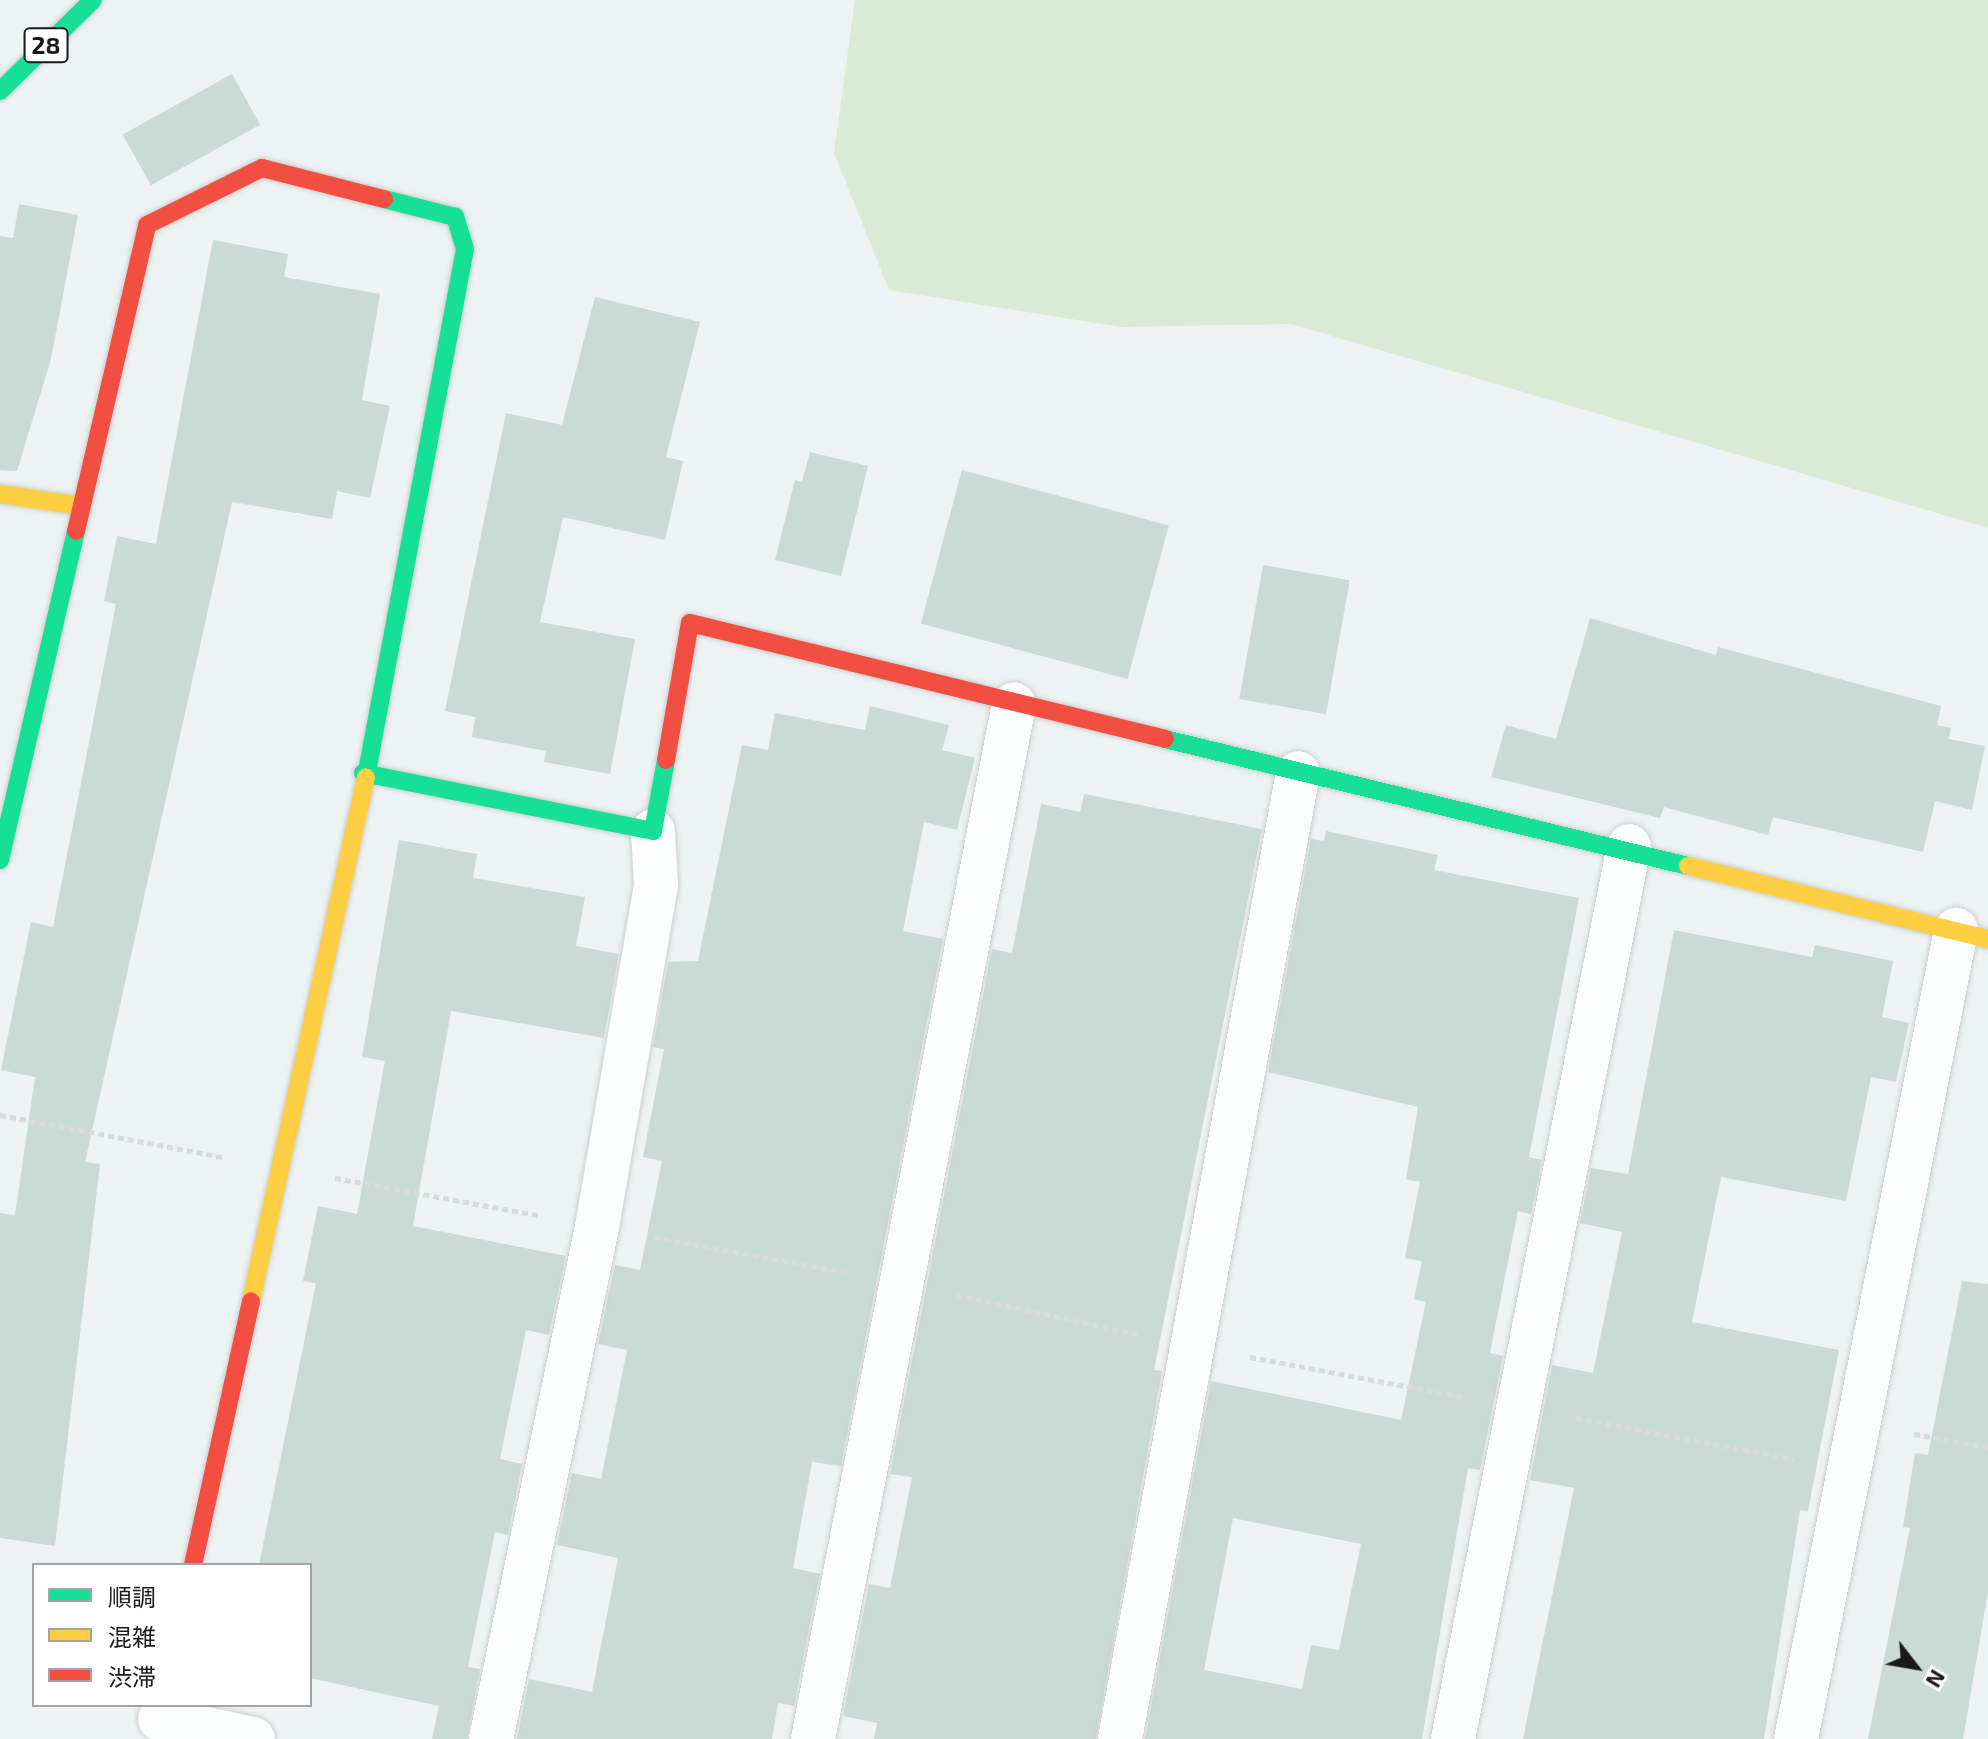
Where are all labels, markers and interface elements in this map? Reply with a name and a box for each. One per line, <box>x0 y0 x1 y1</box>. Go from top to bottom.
road number: 28 <box>22 25 70 65</box>
legend <box>32 1563 312 1707</box>
text: 順調 <box>108 1582 156 1611</box>
text: 混雑 <box>108 1622 156 1651</box>
north arrow <box>1876 1627 1956 1707</box>
text: 渋滞 <box>108 1662 156 1691</box>
text: N <box>1921 1666 1952 1693</box>

